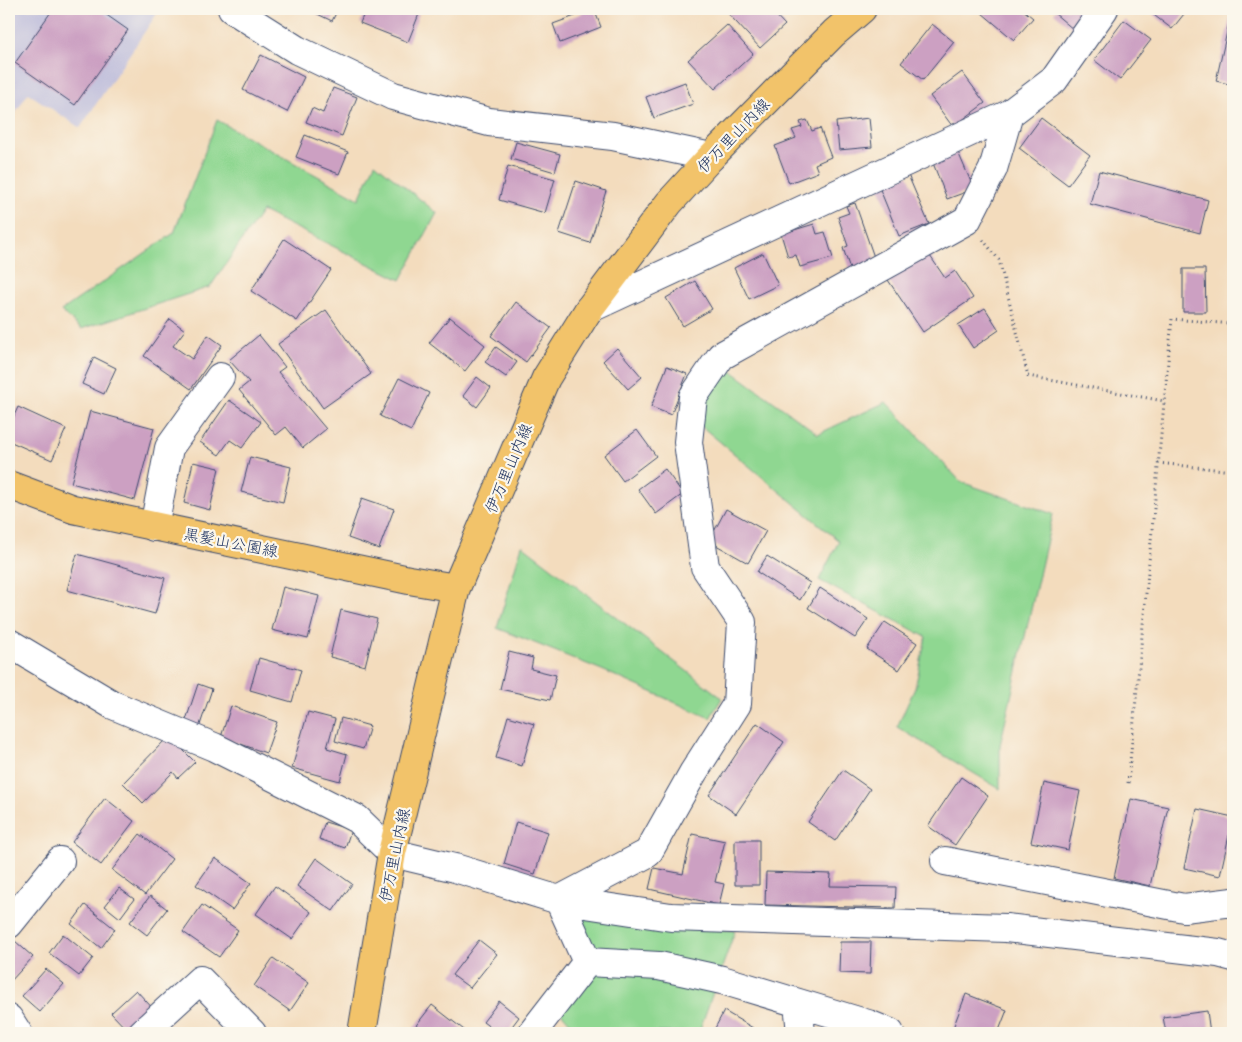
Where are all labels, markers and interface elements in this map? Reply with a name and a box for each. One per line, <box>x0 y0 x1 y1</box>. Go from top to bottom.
street label: 伊万里山内線 <box>693 94 776 179</box>
street label: 伊万里山内線 <box>481 420 540 518</box>
street label: 黒髪山公園線 <box>181 524 280 565</box>
street label: 伊万里山内線 <box>375 806 418 905</box>

